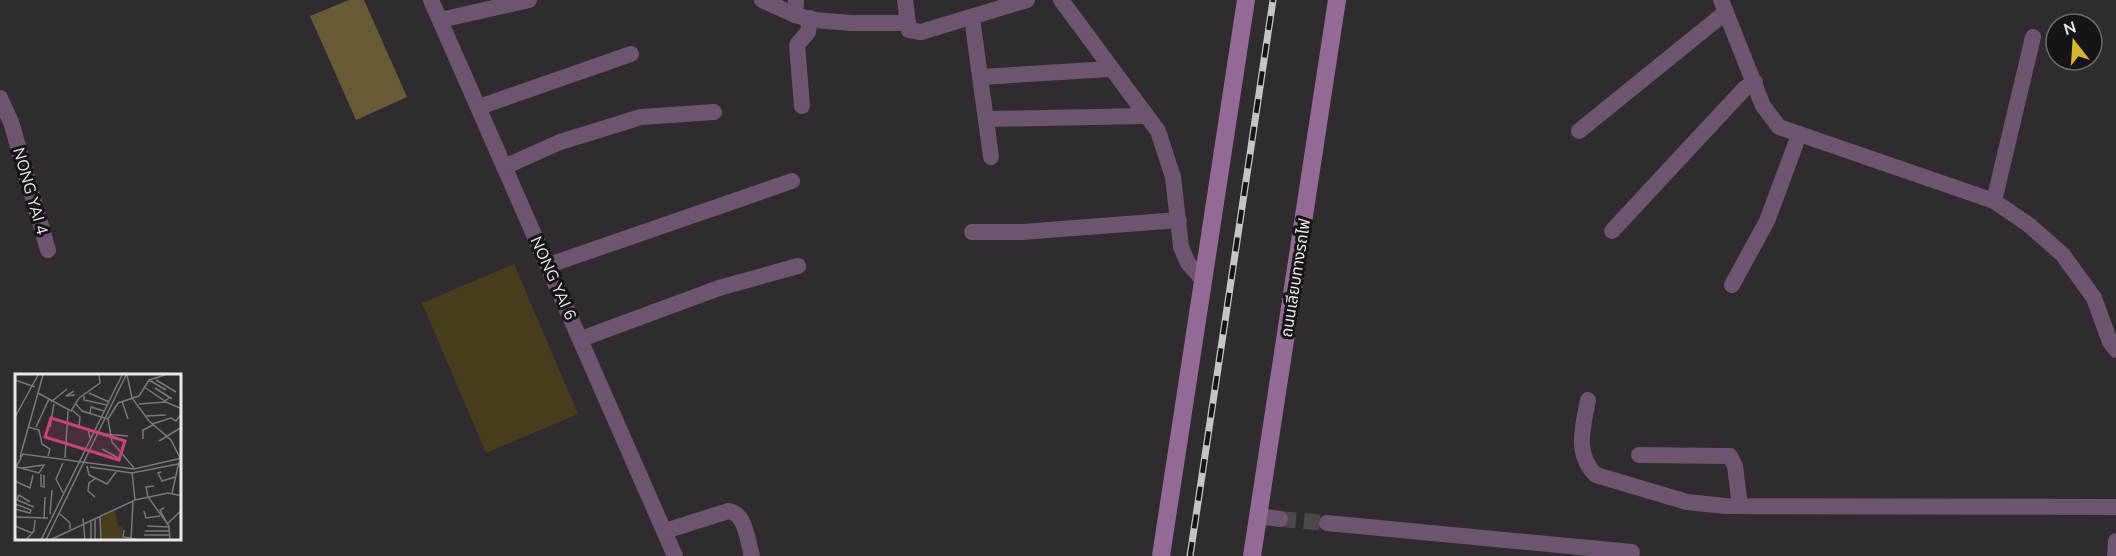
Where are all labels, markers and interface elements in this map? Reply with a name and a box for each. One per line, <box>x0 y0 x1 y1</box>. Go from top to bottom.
north arrow <box>2044 12 2104 72</box>
text: N <box>2061 16 2079 41</box>
street label: NONG YAI 4 <box>7 145 53 238</box>
street label: ถนนเลียบทางรถไฟ <box>1276 217 1316 339</box>
street label: NONG YAI 6 <box>525 233 581 324</box>
inset map <box>15 374 182 541</box>

